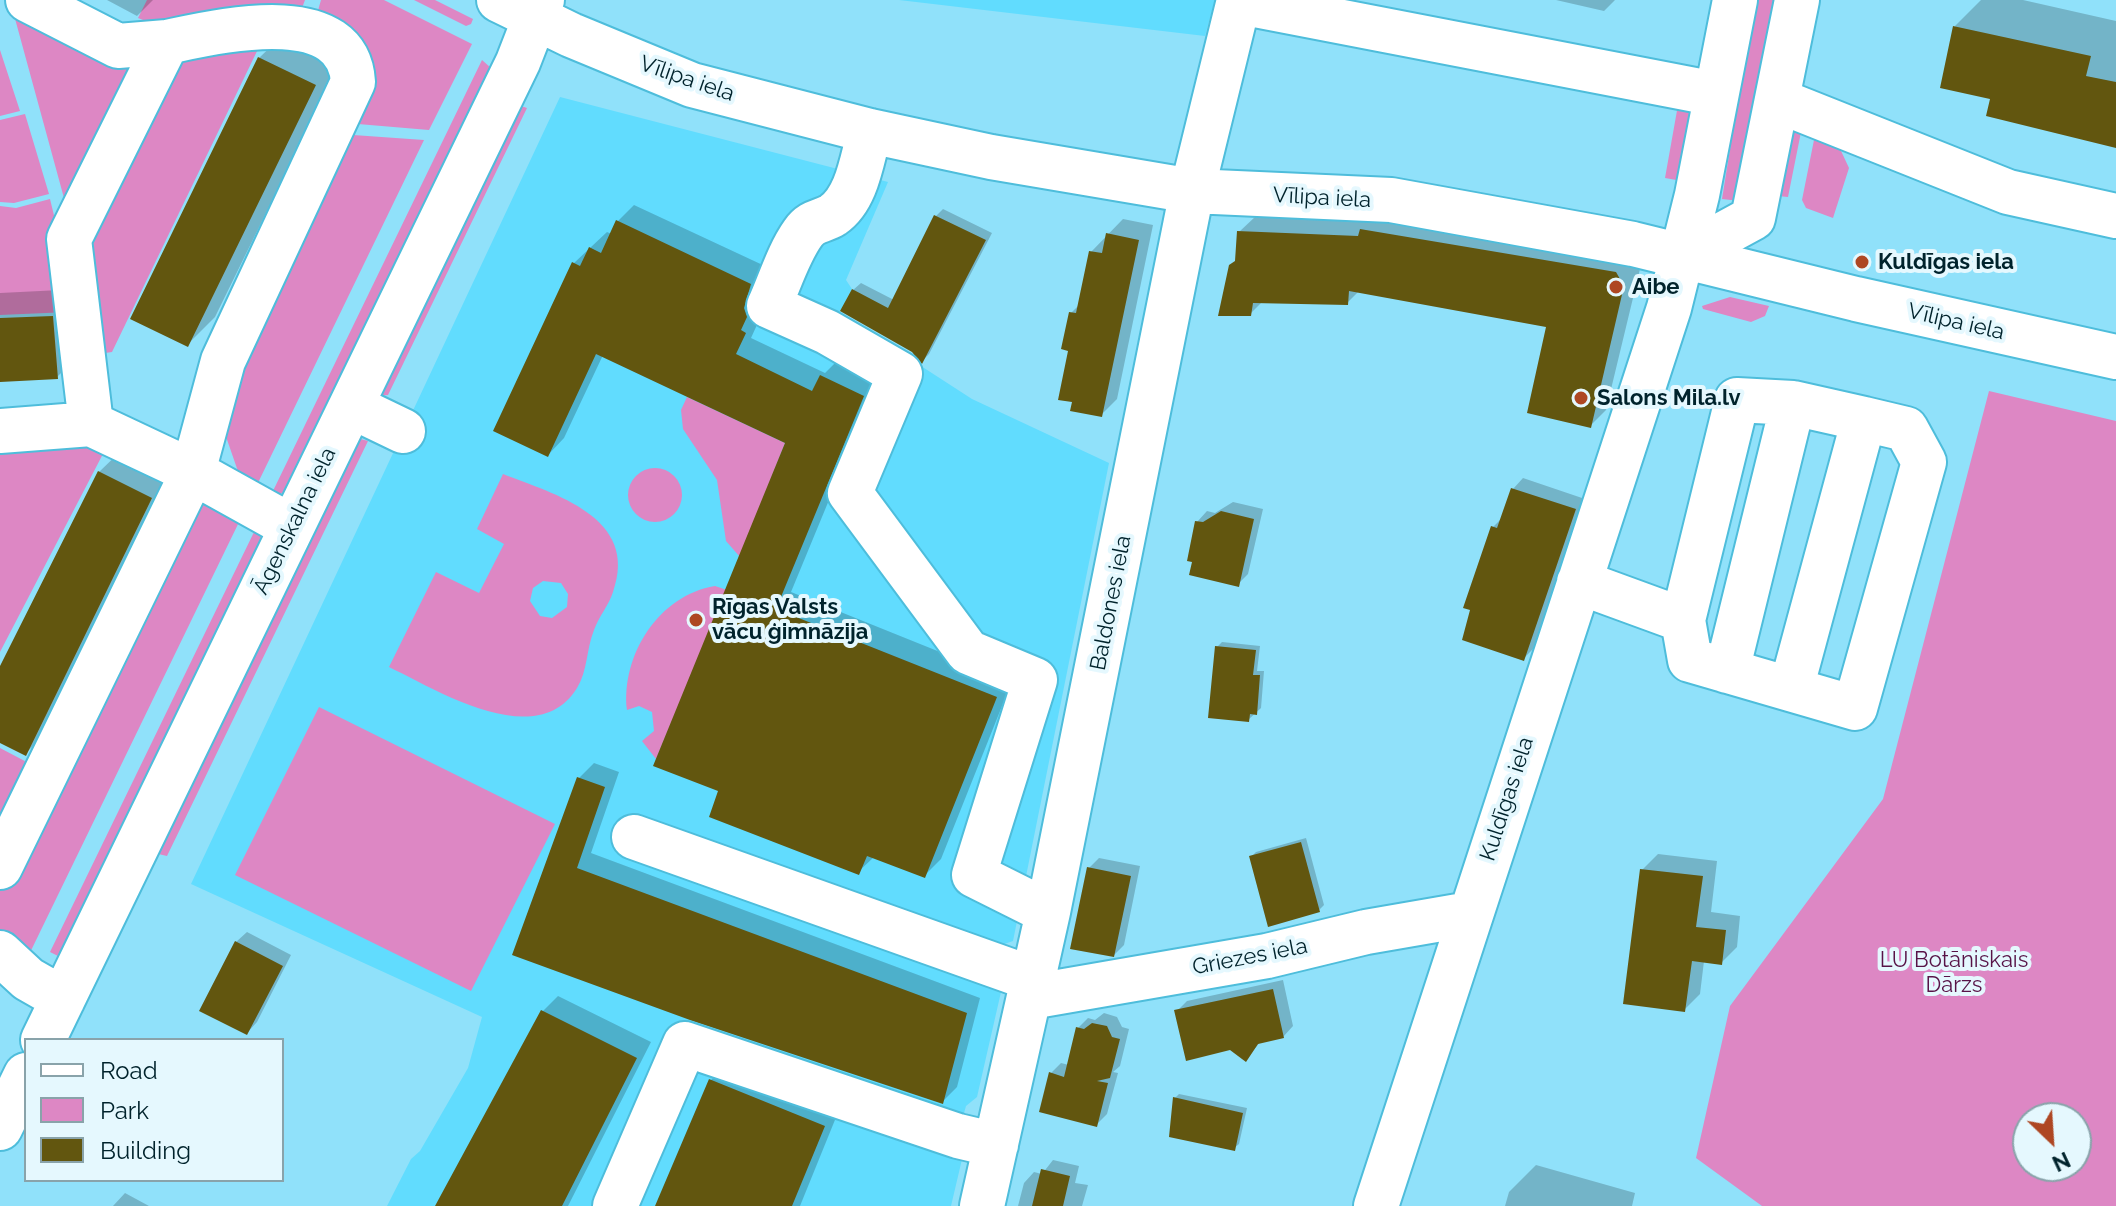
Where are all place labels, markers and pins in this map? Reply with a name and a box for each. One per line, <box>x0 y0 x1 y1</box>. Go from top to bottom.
place label: Kuldīgas iela <box>1878 249 2014 275</box>
marker: Kuldīgas iela <box>1853 253 1871 271</box>
place label: Aibe <box>1632 274 1680 300</box>
marker: Aibe <box>1607 278 1625 296</box>
place label: Salons Mila.lv <box>1597 385 1741 411</box>
marker: Salons Mila.lv <box>1572 389 1590 407</box>
place label: Rīgas Valsts vācu ģimnāzija <box>712 594 868 646</box>
marker: Rīgas Valsts vācu ģimnāzija <box>687 611 705 629</box>

